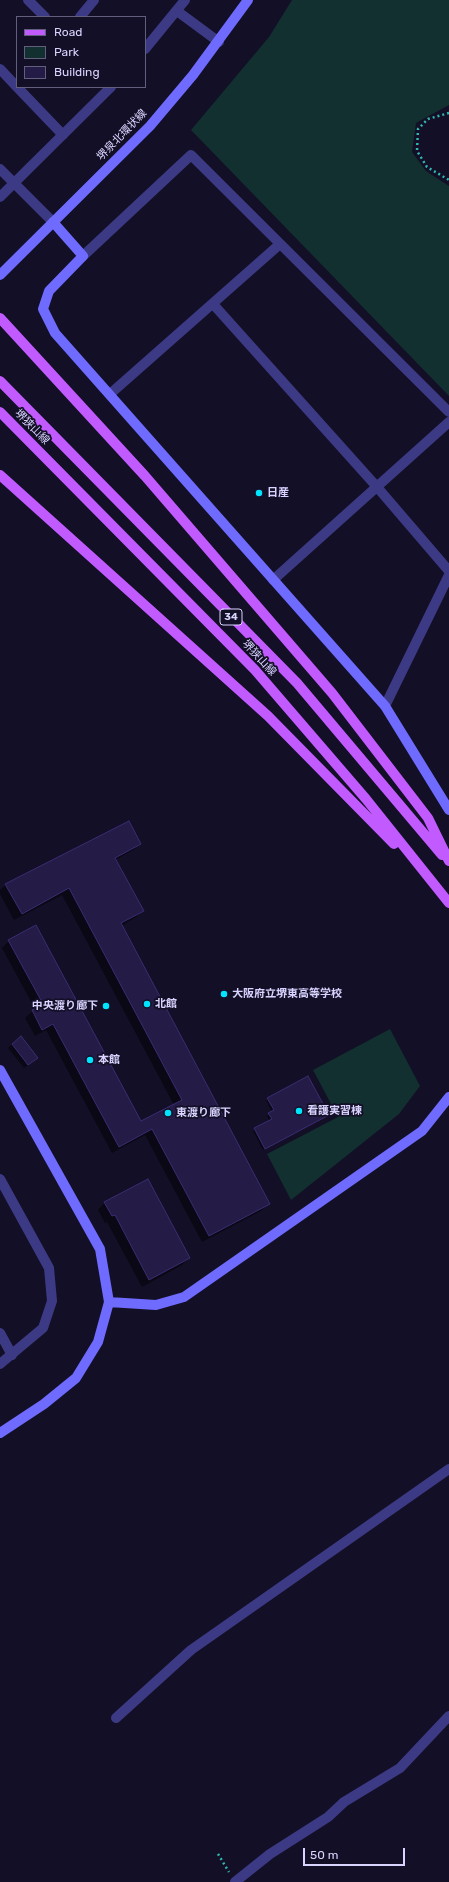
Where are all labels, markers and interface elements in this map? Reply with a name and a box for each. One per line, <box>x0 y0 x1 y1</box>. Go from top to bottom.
legend <box>16 16 146 88</box>
text: Road <box>54 25 82 39</box>
text: Park <box>54 45 79 59</box>
text: Building <box>54 65 100 79</box>
street label: 堺泉北環状線 <box>94 107 150 163</box>
street label: 堺狭山線 <box>12 407 52 447</box>
place label: 日産 <box>267 486 289 500</box>
marker: 日産 <box>254 488 264 498</box>
road number: 34 <box>220 609 242 625</box>
street label: 堺狭山線 <box>239 637 279 679</box>
place label: 大阪府立堺東高等学校 <box>232 987 342 1001</box>
marker: 大阪府立堺東高等学校 <box>219 989 229 999</box>
place label: 北館 <box>155 997 177 1011</box>
place label: 中央渡り廊下 <box>32 999 98 1013</box>
marker: 北館 <box>142 999 152 1009</box>
marker: 中央渡り廊下 <box>101 1001 111 1011</box>
place label: 本館 <box>98 1053 120 1067</box>
marker: 本館 <box>85 1055 95 1065</box>
place label: 看護実習棟 <box>307 1104 362 1118</box>
place label: 東渡り廊下 <box>176 1106 231 1120</box>
marker: 看護実習棟 <box>294 1106 304 1116</box>
marker: 東渡り廊下 <box>163 1108 173 1118</box>
scale bar <box>305 1840 407 1866</box>
text: 50 m <box>310 1848 338 1862</box>

